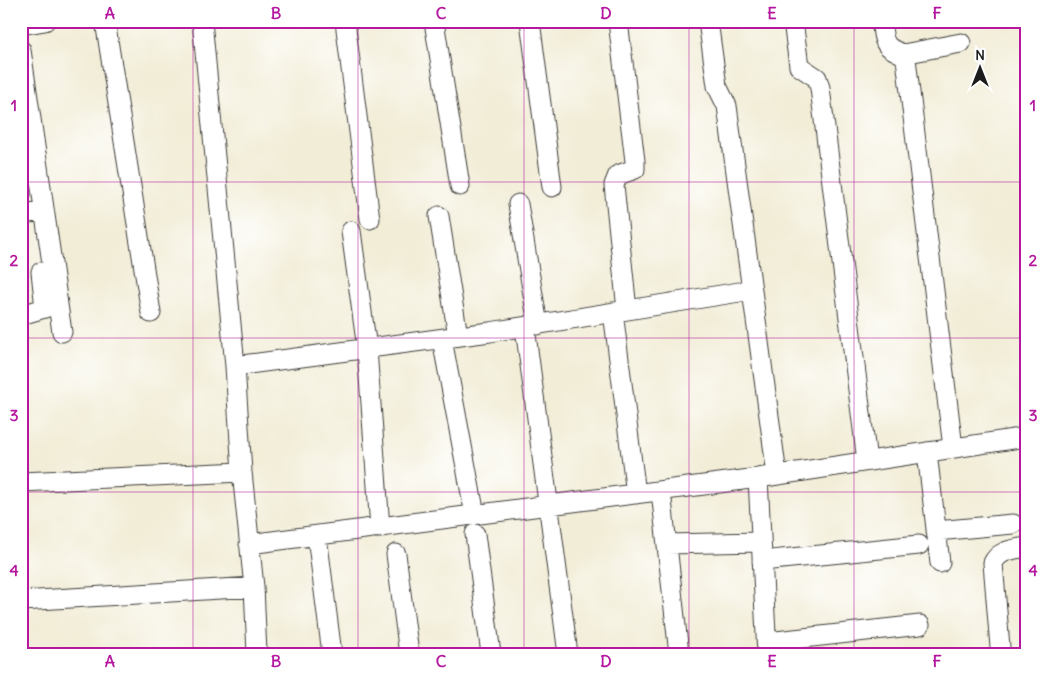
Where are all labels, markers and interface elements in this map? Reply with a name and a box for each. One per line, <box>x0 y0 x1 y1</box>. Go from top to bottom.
text: A <box>105 3 115 23</box>
text: B <box>271 3 282 23</box>
text: C <box>436 3 447 23</box>
text: D <box>600 3 612 23</box>
text: E <box>767 3 777 23</box>
text: F <box>932 3 942 23</box>
north arrow <box>954 42 1004 92</box>
text: N <box>975 46 985 64</box>
text: 1 <box>11 95 17 115</box>
text: 1 <box>1030 95 1036 115</box>
text: 2 <box>10 250 19 270</box>
text: 2 <box>1029 250 1038 270</box>
text: 3 <box>9 405 19 425</box>
text: 3 <box>1028 405 1038 425</box>
text: 4 <box>9 560 19 580</box>
text: 4 <box>1028 560 1038 580</box>
text: A <box>105 651 115 671</box>
text: B <box>271 651 282 671</box>
text: C <box>436 651 447 671</box>
text: D <box>600 651 612 671</box>
text: E <box>767 651 777 671</box>
text: F <box>932 651 942 671</box>

